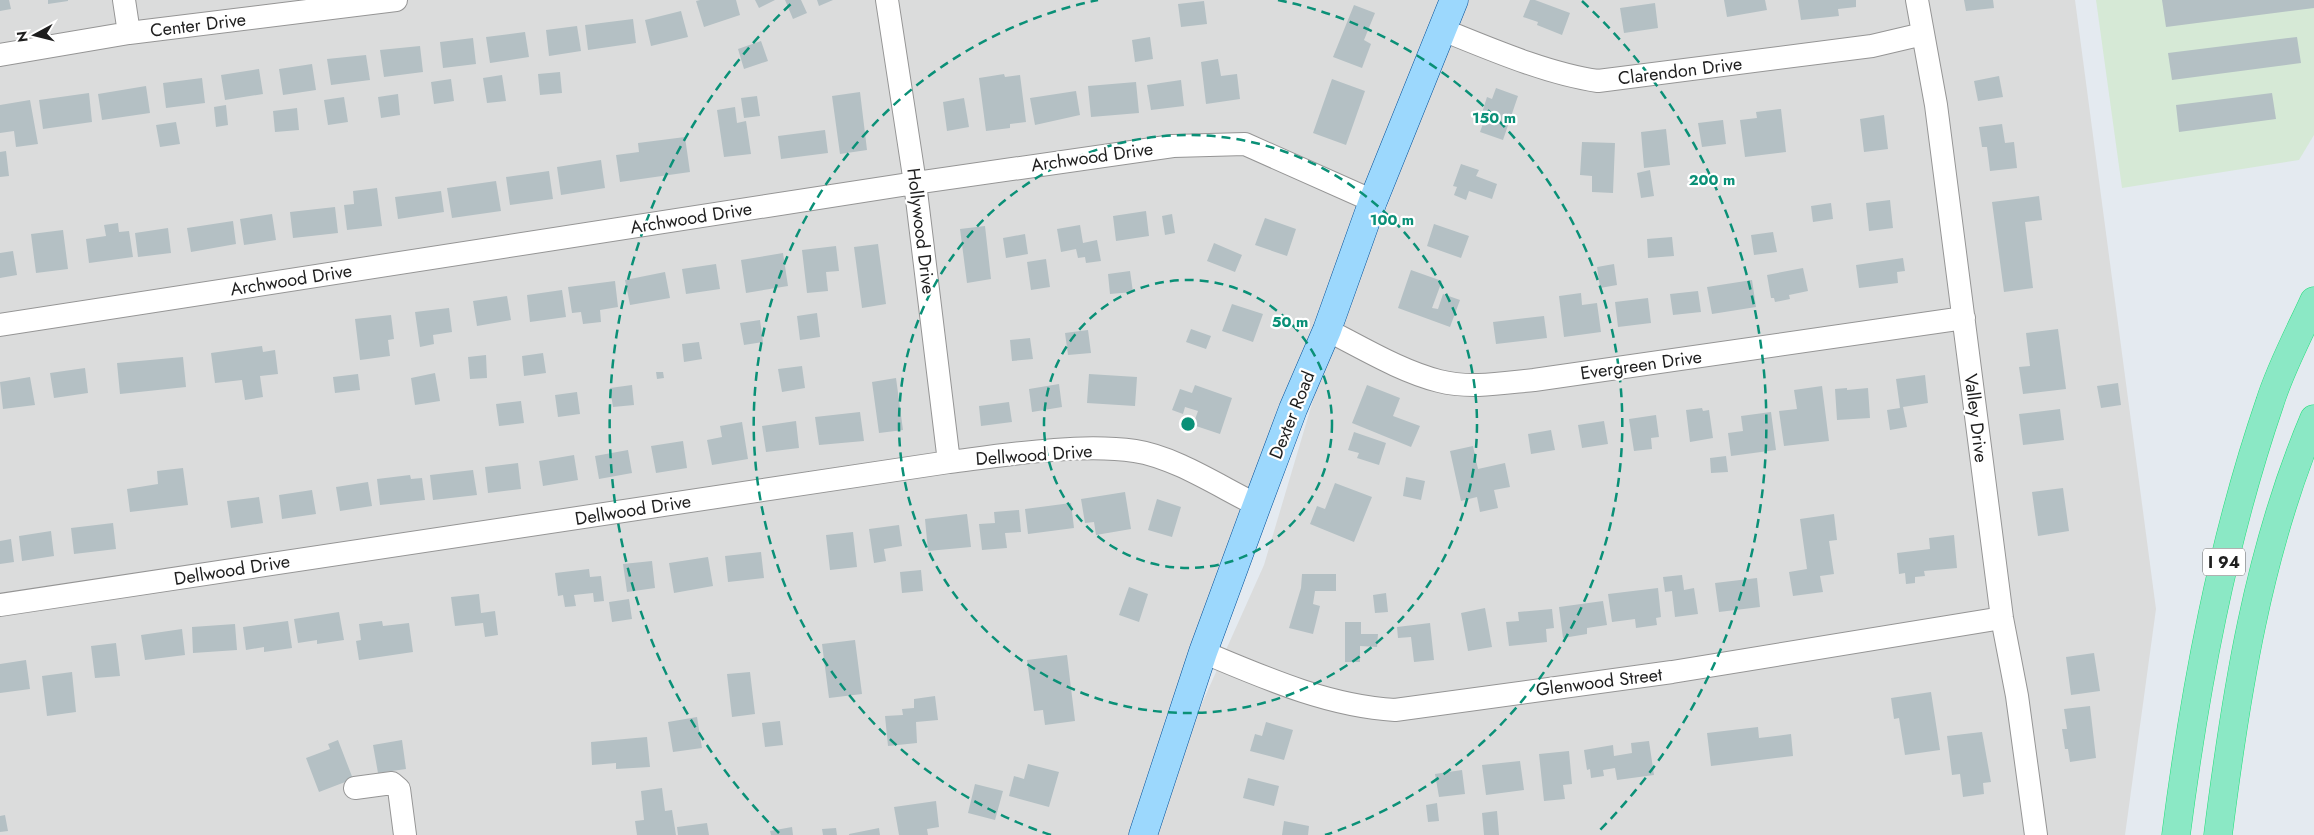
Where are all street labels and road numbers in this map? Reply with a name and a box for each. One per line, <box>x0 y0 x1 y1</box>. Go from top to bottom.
street label: Center Drive <box>149 6 247 44</box>
street label: Clarendon Drive <box>1617 50 1743 92</box>
street label: Archwood Drive <box>1029 136 1155 178</box>
street label: Hollywood Drive <box>900 167 942 295</box>
street label: Archwood Drive <box>628 196 754 240</box>
street label: Archwood Drive <box>228 258 354 302</box>
street label: Evergreen Drive <box>1579 344 1703 386</box>
street label: Dexter Road <box>1263 367 1321 463</box>
street label: Valley Drive <box>1958 372 1994 464</box>
street label: Dellwood Drive <box>975 438 1093 472</box>
street label: Dellwood Drive <box>573 488 693 532</box>
street label: Dellwood Drive <box>172 548 292 592</box>
road number: I 94 <box>2203 548 2245 576</box>
street label: Glenwood Street <box>1534 661 1664 703</box>

